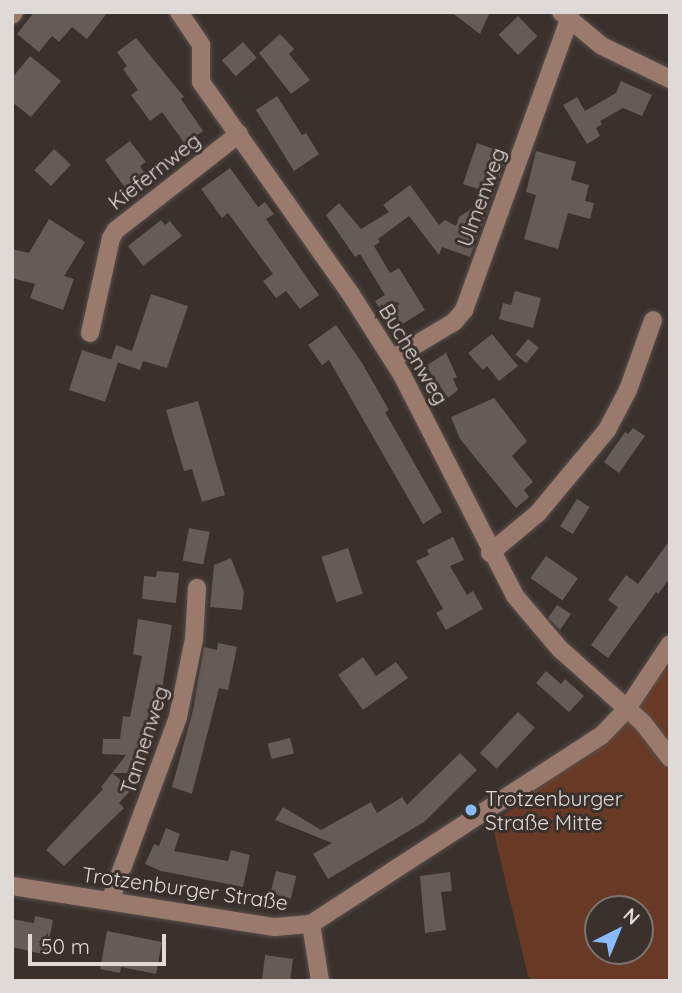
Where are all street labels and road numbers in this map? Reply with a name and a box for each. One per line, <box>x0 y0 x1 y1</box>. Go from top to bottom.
street label: Kiefernweg <box>103 127 205 215</box>
street label: Ulmenweg <box>451 144 511 250</box>
street label: Buchenweg <box>374 299 454 409</box>
street label: Tannenweg <box>115 683 173 797</box>
street label: Trotzenburger Straße <box>80 861 290 915</box>

